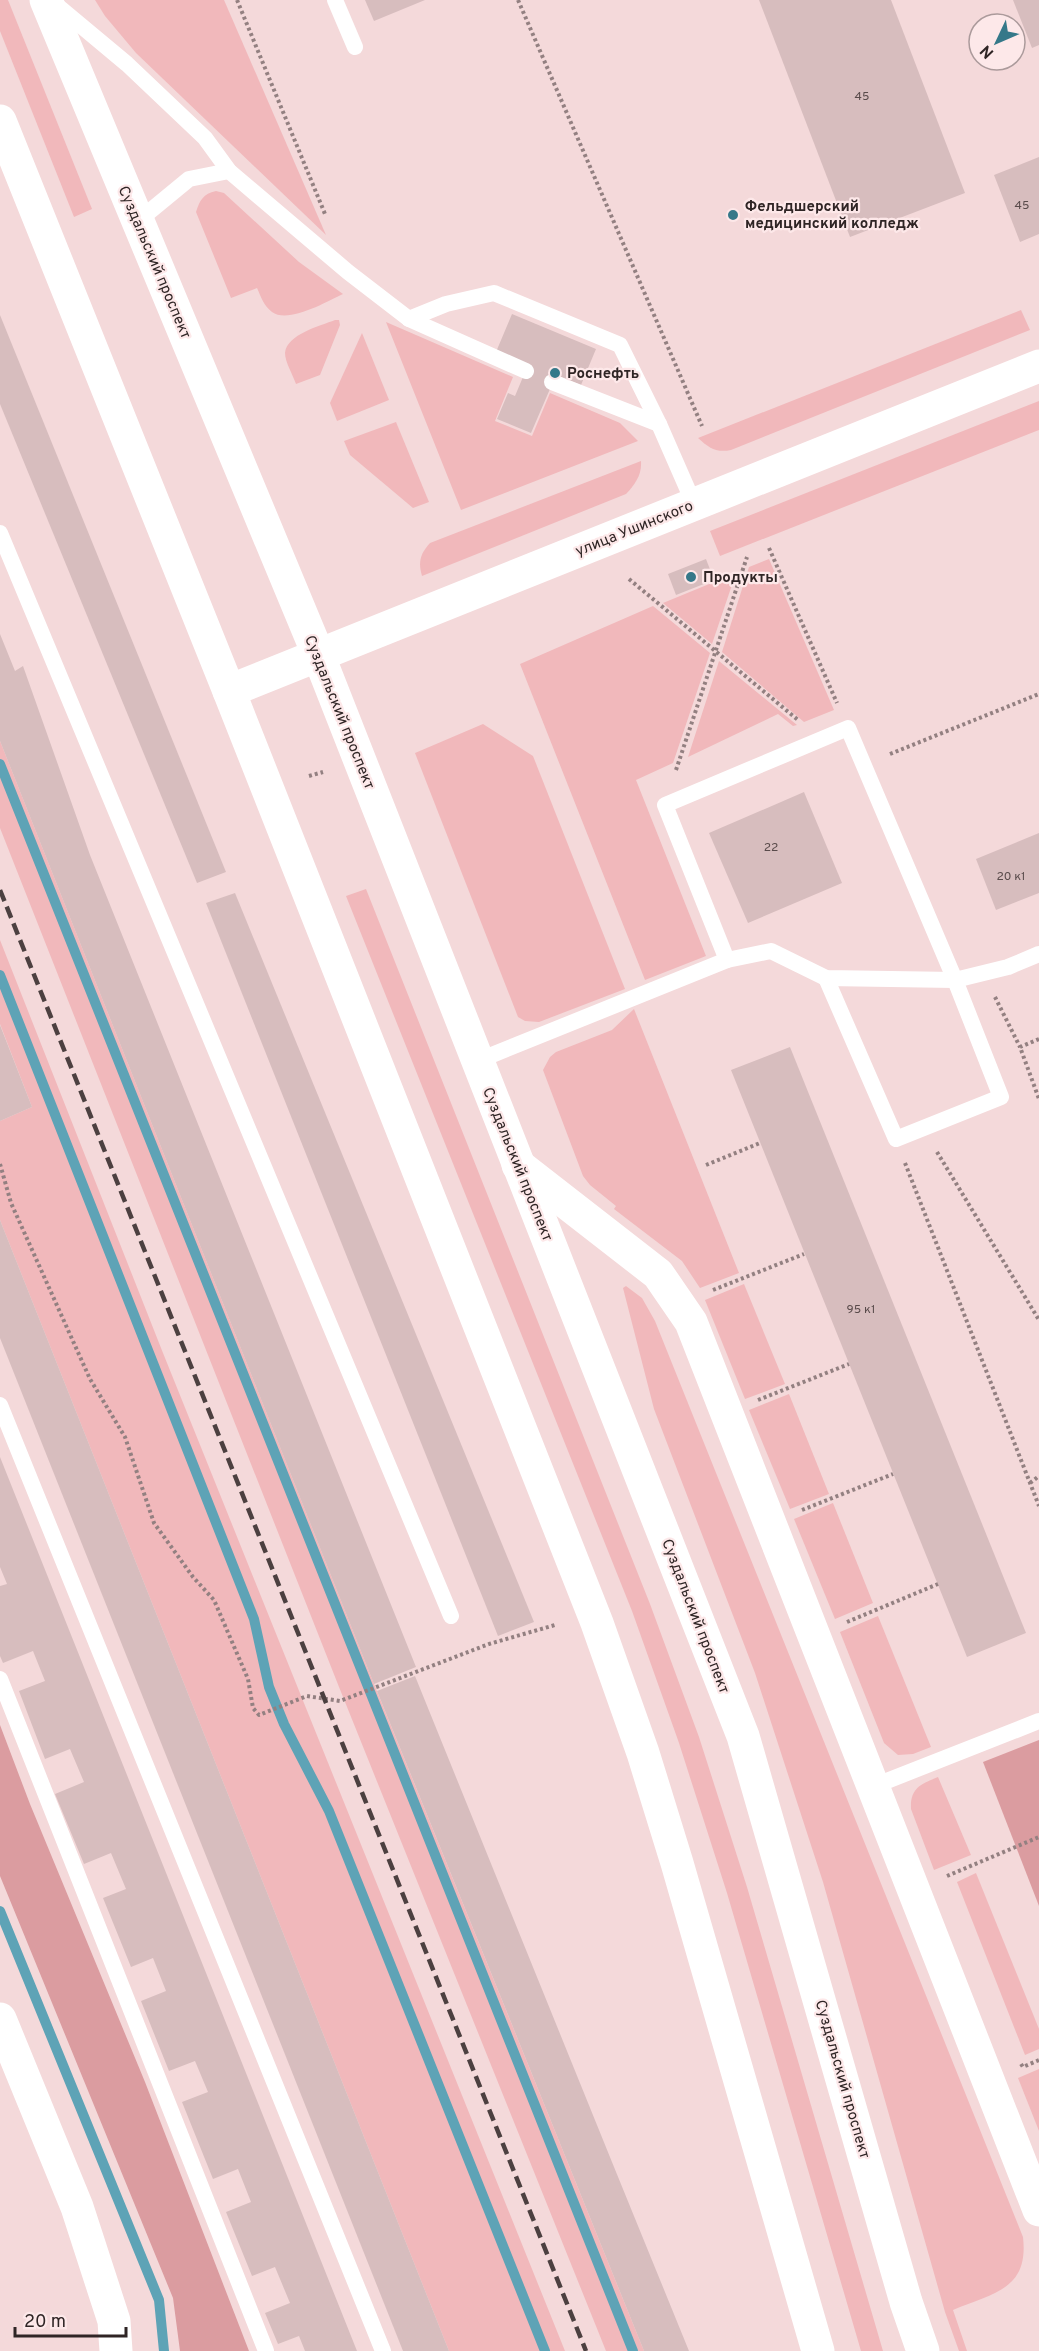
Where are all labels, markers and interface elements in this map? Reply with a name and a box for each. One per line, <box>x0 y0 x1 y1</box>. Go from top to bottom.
north arrow <box>967 12 1027 72</box>
text: N <box>976 40 999 62</box>
house number: 45 <box>855 89 869 105</box>
street label: Суздальский проспект <box>113 183 194 342</box>
place label: Фельдшерский медицинский колледж <box>745 198 919 234</box>
house number: 45 <box>1015 198 1029 214</box>
marker: Фельдшерский медицинский колледж <box>726 208 740 222</box>
place label: Роснефть <box>567 365 639 384</box>
marker: Роснефть <box>548 366 562 380</box>
street label: улица Ушинского <box>573 497 696 562</box>
place label: Продукты <box>703 569 778 588</box>
marker: Продукты <box>684 570 698 584</box>
street label: Суздальский проспект <box>299 633 378 792</box>
house number: 22 <box>764 840 778 856</box>
house number: 20 к1 <box>996 869 1026 885</box>
street label: Суздальский проспект <box>477 1085 556 1244</box>
house number: 95 к1 <box>847 1302 875 1318</box>
street label: Суздальский проспект <box>656 1537 733 1697</box>
street label: Суздальский проспект <box>810 1998 873 2161</box>
scale bar <box>15 2300 126 2338</box>
text: 20 m <box>24 2311 66 2334</box>

